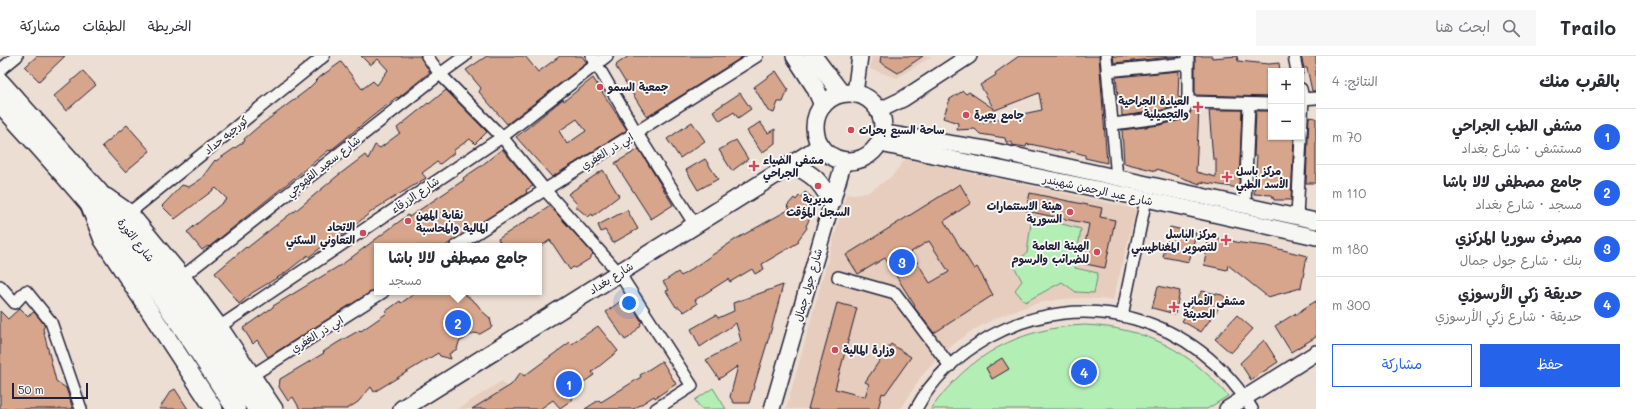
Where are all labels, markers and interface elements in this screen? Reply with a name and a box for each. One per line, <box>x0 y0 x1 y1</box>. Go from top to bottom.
search box <box>1256 10 1536 46</box>
text: Trailo <box>1560 15 1616 40</box>
text: مشاركة <box>20 16 60 35</box>
text: الطبقات <box>82 16 126 35</box>
text: الخريطة <box>148 16 191 35</box>
text: ابحث هنا <box>1435 16 1490 36</box>
icon: search <box>1500 17 1522 39</box>
map controls <box>1268 68 1304 140</box>
button: + <box>1268 68 1304 104</box>
text: بالقرب منك <box>1539 69 1620 91</box>
text: النتائج: 4 <box>1332 72 1378 89</box>
place label: جمعية السمو <box>607 79 668 95</box>
marker: جمعية السمو <box>595 82 605 92</box>
place label: العيادة الجراحية والتجميلية <box>1118 93 1189 121</box>
marker: العيادة الجراحية والتجميلية <box>1192 101 1204 113</box>
button: − <box>1268 104 1304 140</box>
place label: جامع بعيرة <box>974 107 1024 123</box>
marker: جامع بعيرة <box>961 110 971 120</box>
street label: كورجيه حداد <box>200 112 252 158</box>
text: مشفى الطب الجراحي <box>1452 115 1582 135</box>
place label: ساحة السبع بحرات <box>859 122 945 138</box>
marker: ساحة السبع بحرات <box>846 125 856 135</box>
text: 70 m <box>1332 128 1362 145</box>
text: 1 <box>1604 128 1610 145</box>
street label: ابي ذر الغفري <box>578 129 638 176</box>
street label: شارع سعيد القهوجي <box>282 132 365 203</box>
text: مستشفى · شارع بغداد <box>1461 139 1582 156</box>
place label: مشفى الضياء الجراحي <box>763 152 824 183</box>
marker: مشفى الضياء الجراحي <box>748 160 760 172</box>
place label: مركز باسل الأسد الطبي <box>1236 163 1288 194</box>
street label: شارع عبد الرحمن شهبندر <box>1040 170 1154 210</box>
marker: مركز باسل الأسد الطبي <box>1221 171 1233 183</box>
text: جامع مصطفى لالا باشا <box>1443 171 1582 191</box>
street label: شارع الزرقاء <box>388 173 443 218</box>
marker: مديرية السجل المؤقت <box>813 181 823 191</box>
text: 110 m <box>1332 184 1366 201</box>
text: 2 <box>1603 184 1611 201</box>
place label: مديرية السجل المؤقت <box>786 191 850 220</box>
text: مسجد · شارع بغداد <box>1476 195 1582 212</box>
place label: هيئة الاستثمارات السورية <box>987 198 1062 227</box>
place label: نقابة المهن المالية والمحاسبة <box>416 207 488 235</box>
marker: هيئة الاستثمارات السورية <box>1065 207 1075 217</box>
street label: شارع الثورة <box>113 215 158 266</box>
marker: نقابة المهن المالية والمحاسبة <box>403 216 413 226</box>
place label: الاتحاد التعاوني السكني <box>286 219 355 250</box>
place label: مركز الباسل للتصوير المغناطيسي <box>1131 226 1217 257</box>
text: مصرف سوريا المركزي <box>1455 227 1582 247</box>
marker: الاتحاد التعاوني السكني <box>358 228 368 238</box>
marker: مركز الباسل للتصوير المغناطيسي <box>1220 234 1232 246</box>
place label: الهيئة العامة للضرائب والرسوم <box>1012 238 1089 268</box>
text: 180 m <box>1332 240 1368 257</box>
text: 3 <box>1603 240 1611 257</box>
popup <box>374 243 542 295</box>
text: جامع مصطفى لالا باشا <box>389 247 527 267</box>
street label: شارع جول جمال <box>790 247 827 324</box>
pin: 3 <box>889 247 915 277</box>
marker: الهيئة العامة للضرائب والرسوم <box>1092 247 1102 257</box>
text: بنك · شارع جول جمال <box>1460 251 1582 268</box>
street label: شارع بغداد <box>586 258 637 299</box>
text: مسجد <box>389 271 422 288</box>
text: حديقة زكي الأرسوزي <box>1458 283 1582 303</box>
your location <box>619 293 639 313</box>
place label: مشفى الأماني الحديثة <box>1183 293 1245 321</box>
text: 300 m <box>1332 296 1370 313</box>
text: 4 <box>1603 296 1611 313</box>
marker: مشفى الأماني الحديثة <box>1168 301 1180 313</box>
text: حديقة · شارع زكي الأرسوزي <box>1435 307 1582 324</box>
pin: 2 <box>445 308 471 338</box>
street label: ابي ذر الغفري <box>288 312 348 359</box>
place label: وزارة المالية <box>843 342 895 357</box>
button: مشاركة <box>1332 344 1472 387</box>
button: حفظ <box>1480 344 1620 387</box>
marker: وزارة المالية <box>830 345 840 355</box>
pin: 4 <box>1071 357 1097 387</box>
pin: 1 <box>556 369 582 399</box>
scale bar <box>12 381 88 400</box>
text: 50 m <box>18 382 44 397</box>

